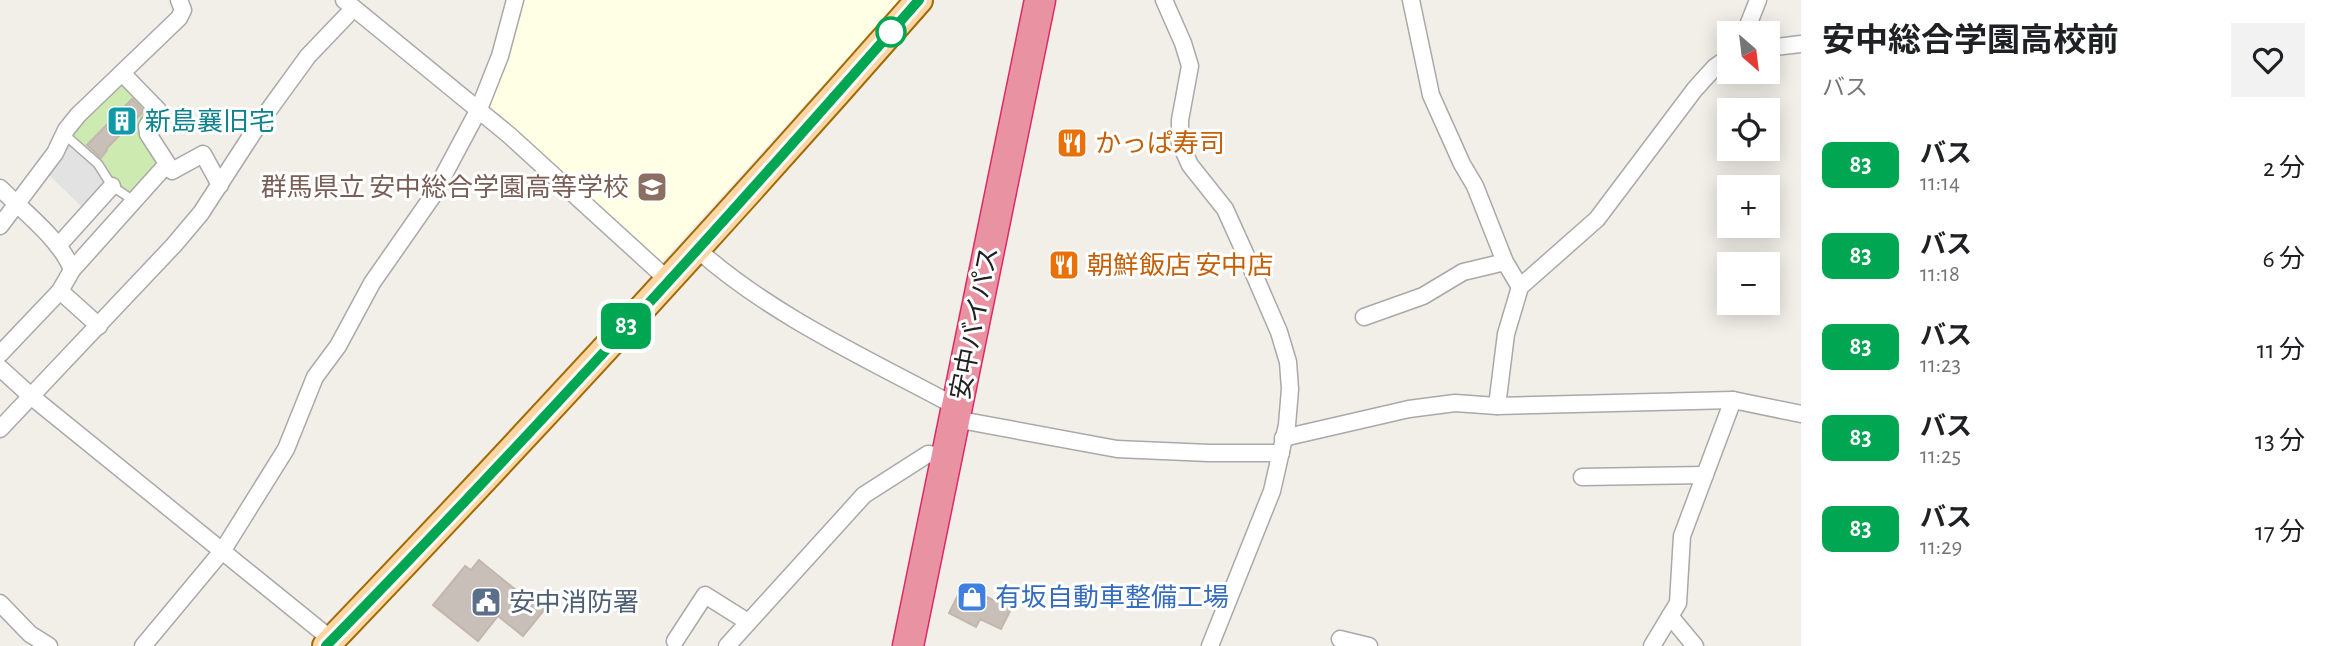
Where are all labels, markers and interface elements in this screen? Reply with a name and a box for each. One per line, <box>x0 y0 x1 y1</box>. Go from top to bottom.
unlabelled marker <box>876 17 906 47</box>
north arrow <box>1717 21 1780 84</box>
map controls <box>1717 21 1780 315</box>
button: heart <box>2231 23 2305 97</box>
text: 安中総合学園高校前 <box>1822 25 2119 58</box>
text: バス <box>1822 77 1868 100</box>
button: locate <box>1717 98 1780 161</box>
building icon: 新島襄旧宅 <box>105 104 139 138</box>
place label: 新島襄旧宅 <box>145 107 275 135</box>
restaurant icon: かっぱ寿司 <box>1055 126 1089 160</box>
place label: かっぱ寿司 <box>1095 130 1225 157</box>
text: バス <box>1920 141 1972 167</box>
text: 83 <box>1849 153 1872 177</box>
text: 2 分 <box>2263 155 2305 181</box>
school or university icon: 群馬県立 安中総合学園高等学校 <box>635 170 669 204</box>
text: 11:14 <box>1920 172 1960 195</box>
place label: 群馬県立 安中総合学園高等学校 <box>261 173 629 201</box>
button: + <box>1717 175 1780 238</box>
text: バス <box>1920 232 1972 258</box>
street label: 安中バイパス <box>946 244 1003 402</box>
text: 83 <box>1849 244 1872 268</box>
text: 6 分 <box>2262 246 2305 272</box>
restaurant icon: 朝鮮飯店 安中店 <box>1047 248 1081 282</box>
place label: 朝鮮飯店 安中店 <box>1087 252 1273 279</box>
button: − <box>1717 252 1780 315</box>
text: 11:18 <box>1920 263 1960 286</box>
line badge: 83 <box>594 303 658 349</box>
text: 83 <box>615 314 637 338</box>
text: バス <box>1920 323 1972 349</box>
text: 83 <box>1849 335 1872 359</box>
text: 11 分 <box>2257 337 2305 363</box>
text: 11:23 <box>1920 354 1961 377</box>
text: バス <box>1920 414 1972 440</box>
text: 83 <box>1849 426 1872 450</box>
text: 13 分 <box>2255 428 2305 454</box>
text: 11:25 <box>1920 445 1961 468</box>
text: バス <box>1920 505 1972 531</box>
text: 83 <box>1849 517 1872 541</box>
text: 17 分 <box>2255 519 2305 545</box>
text: 11:29 <box>1920 536 1962 559</box>
shop icon: 有坂自動車整備工場 <box>955 580 989 614</box>
place label: 有坂自動車整備工場 <box>995 583 1229 611</box>
public building icon: 安中消防署 <box>469 585 503 619</box>
place label: 安中消防署 <box>509 589 639 616</box>

